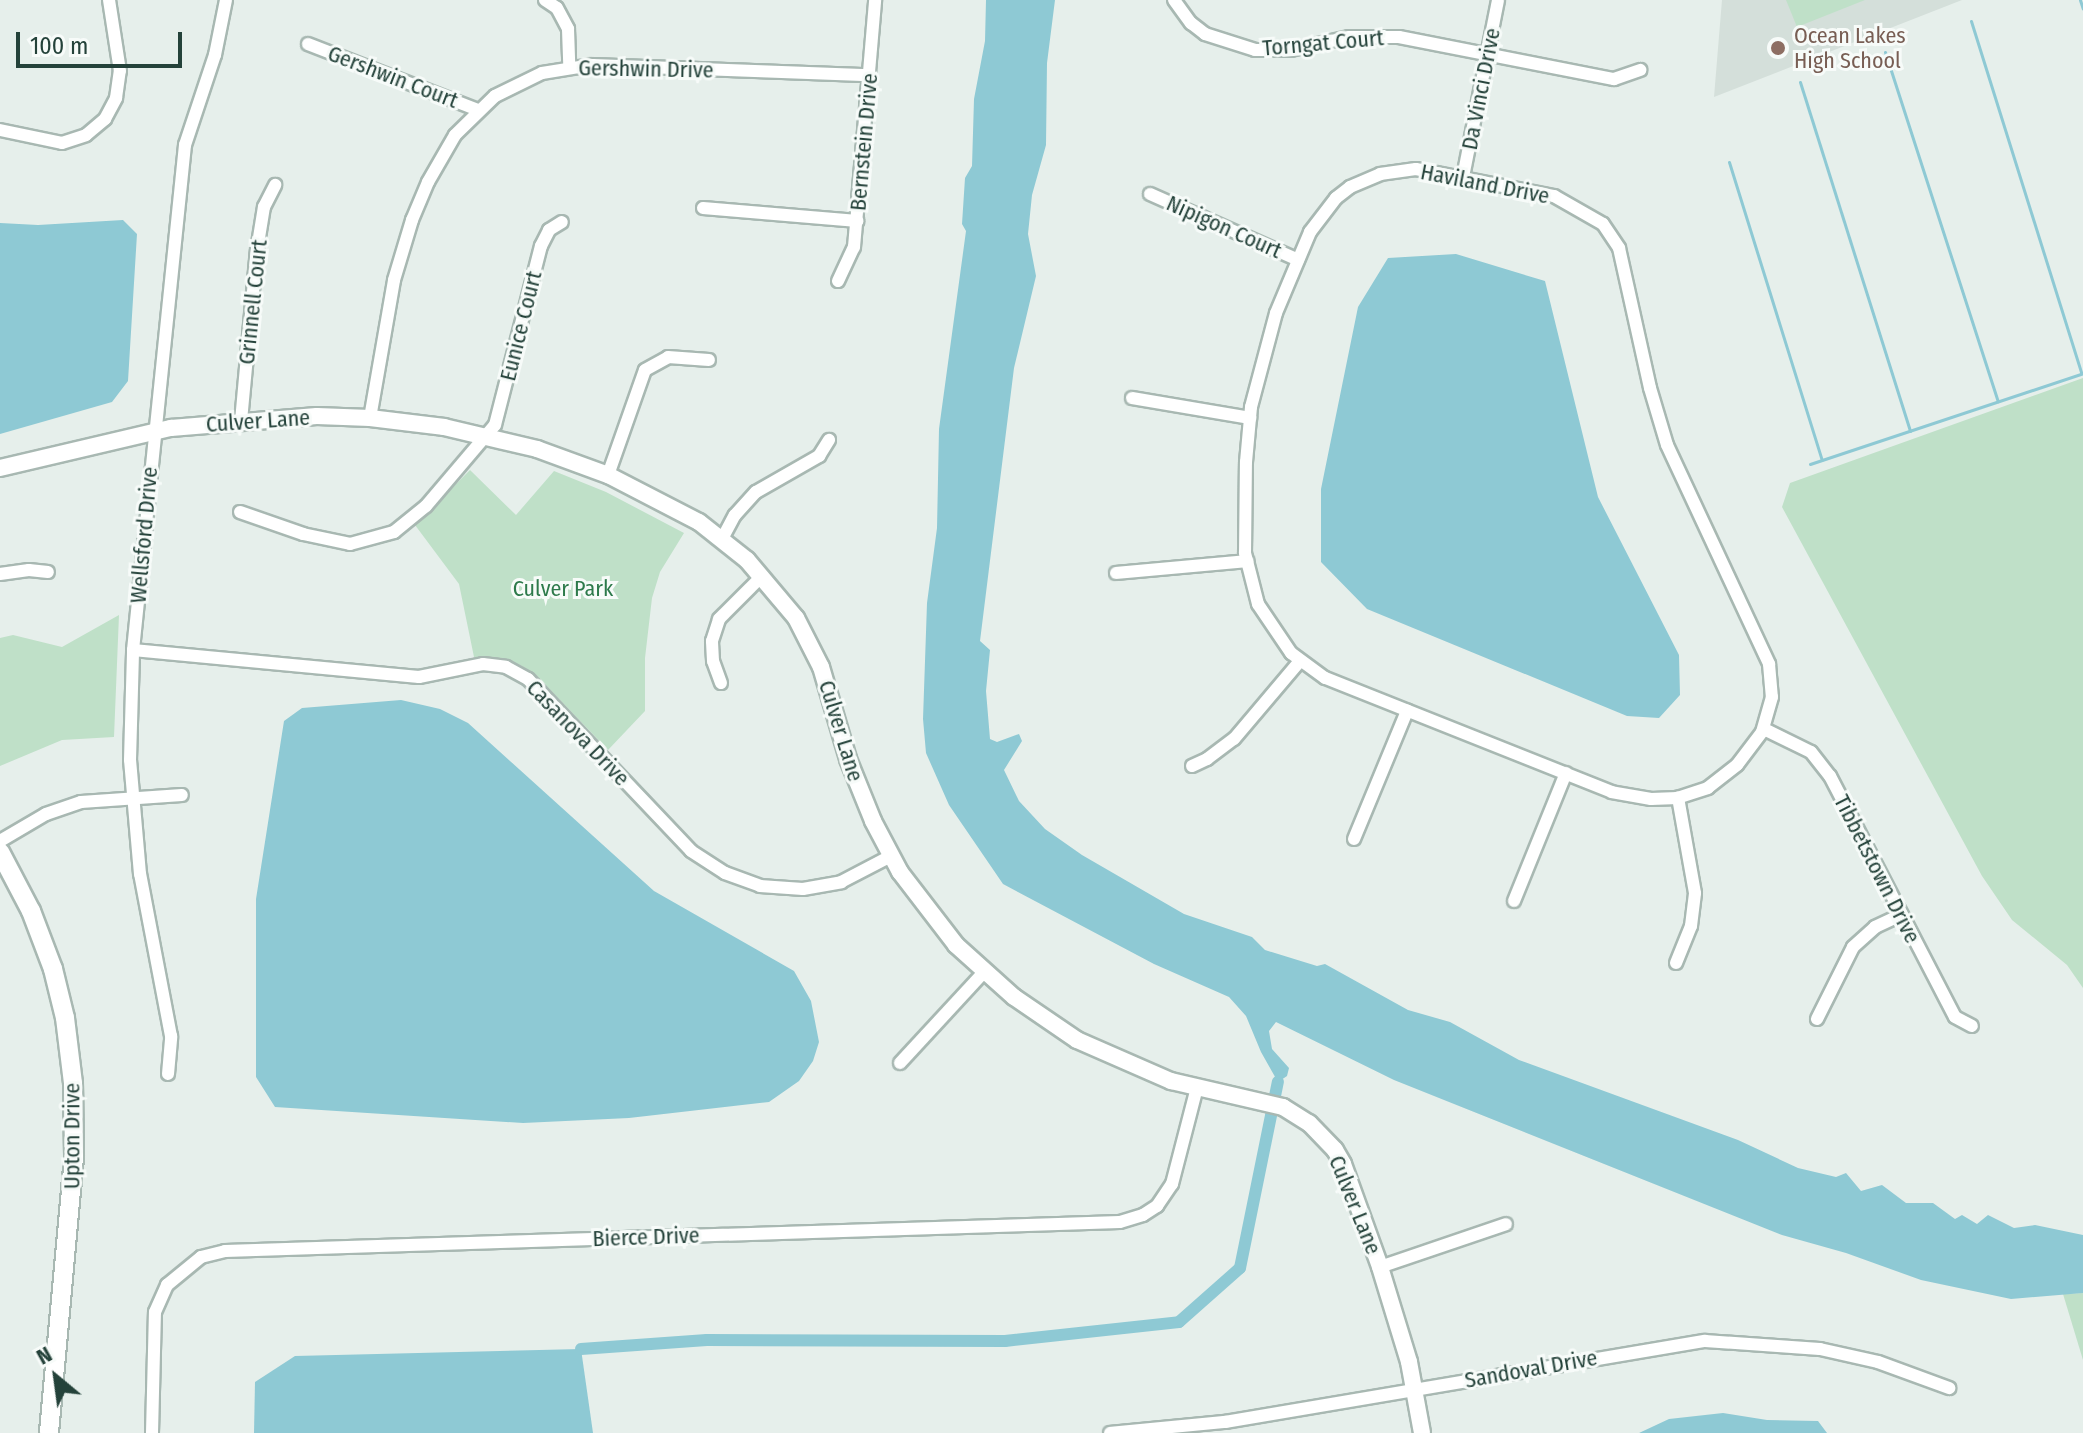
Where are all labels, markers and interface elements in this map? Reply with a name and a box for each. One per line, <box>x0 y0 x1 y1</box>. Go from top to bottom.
scale bar <box>20 16 186 66</box>
place label: Ocean Lakes High School <box>1794 22 1906 74</box>
street label: Torngat Court <box>1261 25 1385 61</box>
street label: Da Vinci Drive <box>1456 26 1506 152</box>
text: 100 m <box>30 32 88 60</box>
marker: Ocean Lakes High School <box>1769 39 1787 57</box>
street label: Gershwin Court <box>324 40 462 114</box>
street label: Gershwin Drive <box>578 55 714 83</box>
street label: Bernstein Drive <box>845 72 883 212</box>
street label: Haviland Drive <box>1418 159 1552 209</box>
street label: Nipigon Court <box>1162 190 1286 264</box>
street label: Grinnell Court <box>233 238 273 366</box>
street label: Eunice Court <box>495 268 547 384</box>
street label: Culver Lane <box>205 404 311 438</box>
street label: Wellsford Drive <box>125 466 163 604</box>
park label: Culver Park <box>513 576 613 602</box>
street label: Casanova Drive <box>521 675 635 791</box>
street label: Culver Lane <box>813 677 869 785</box>
street label: Tibbetstown Drive <box>1828 790 1926 948</box>
street label: Upton Drive <box>59 1083 85 1189</box>
street label: Culver Lane <box>1323 1152 1387 1258</box>
street label: Bierce Drive <box>592 1222 700 1252</box>
north arrow <box>16 1337 96 1417</box>
text: N <box>32 1341 56 1371</box>
street label: Sandoval Drive <box>1463 1344 1599 1394</box>

